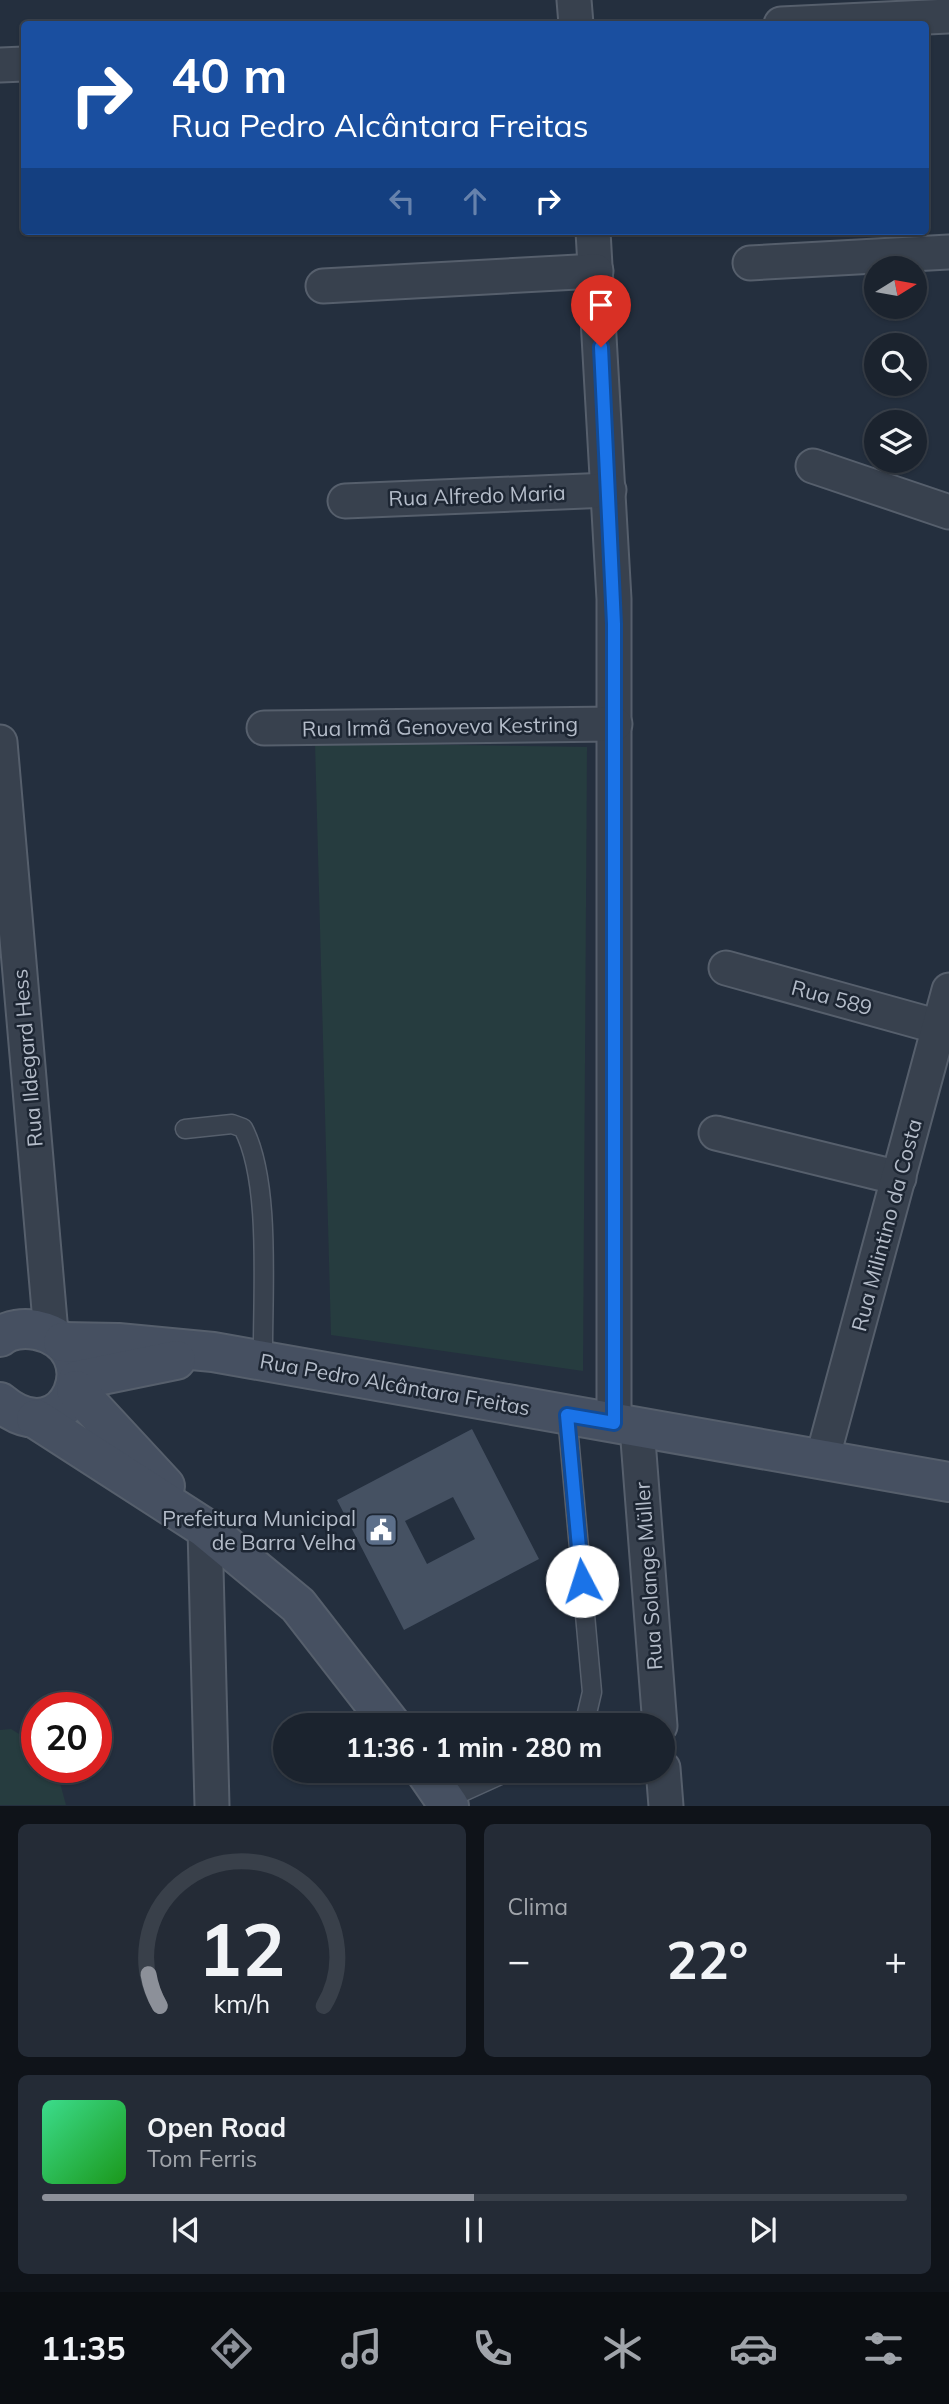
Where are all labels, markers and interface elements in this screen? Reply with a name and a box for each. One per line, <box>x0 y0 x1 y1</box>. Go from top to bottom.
text: 40 m <box>171 44 287 105</box>
icon: right <box>56 49 147 140</box>
text: Rua Pedro Alcântara Freitas <box>171 105 589 145</box>
icon: left <box>383 182 421 220</box>
icon: ahead <box>456 182 494 220</box>
icon: right <box>529 182 567 220</box>
north arrow <box>864 256 928 318</box>
map controls <box>864 256 927 473</box>
pin <box>571 275 631 347</box>
icon: arrive <box>582 286 620 324</box>
button: search <box>864 333 927 396</box>
button: layers <box>864 410 927 473</box>
street label: Rua Alfredo Maria <box>388 479 566 511</box>
street label: Rua Irmã Genoveva Kestring <box>302 711 578 741</box>
street label: Rua Ildegard Hess <box>6 968 48 1148</box>
street label: Rua 589 <box>789 974 875 1020</box>
street label: Rua Milintino da Costa <box>845 1116 927 1334</box>
street label: Rua Pedro Alcântara Freitas <box>258 1347 532 1421</box>
street label: Rua Solange Müller <box>628 1481 668 1671</box>
place label: Prefeitura Municipal de Barra Velha <box>162 1505 356 1555</box>
public building icon: Prefeitura Municipal de Barra Velha <box>362 1511 400 1549</box>
position arrow <box>545 1544 619 1618</box>
speed limit sign: 20 <box>21 1692 112 1783</box>
text: 11:36 · 1 min · 280 m <box>346 1731 602 1764</box>
text: Clima <box>508 1892 568 1921</box>
text: 12 <box>198 1904 285 1995</box>
text: 22° <box>666 1927 748 1992</box>
text: − <box>508 1936 530 1984</box>
text: + <box>884 1936 907 1984</box>
text: km/h <box>213 1988 270 2019</box>
text: Open Road <box>147 2111 286 2144</box>
text: Tom Ferris <box>147 2144 257 2173</box>
icon: previous <box>167 2211 205 2249</box>
icon: pause <box>455 2211 493 2249</box>
icon: next <box>744 2211 782 2249</box>
icon: directions <box>207 2324 256 2373</box>
icon: music <box>337 2324 386 2373</box>
icon: phone <box>468 2324 517 2373</box>
icon: climate <box>598 2324 647 2373</box>
icon: car <box>729 2324 778 2373</box>
icon: filters <box>859 2324 908 2373</box>
text: 11:35 <box>41 2328 125 2368</box>

